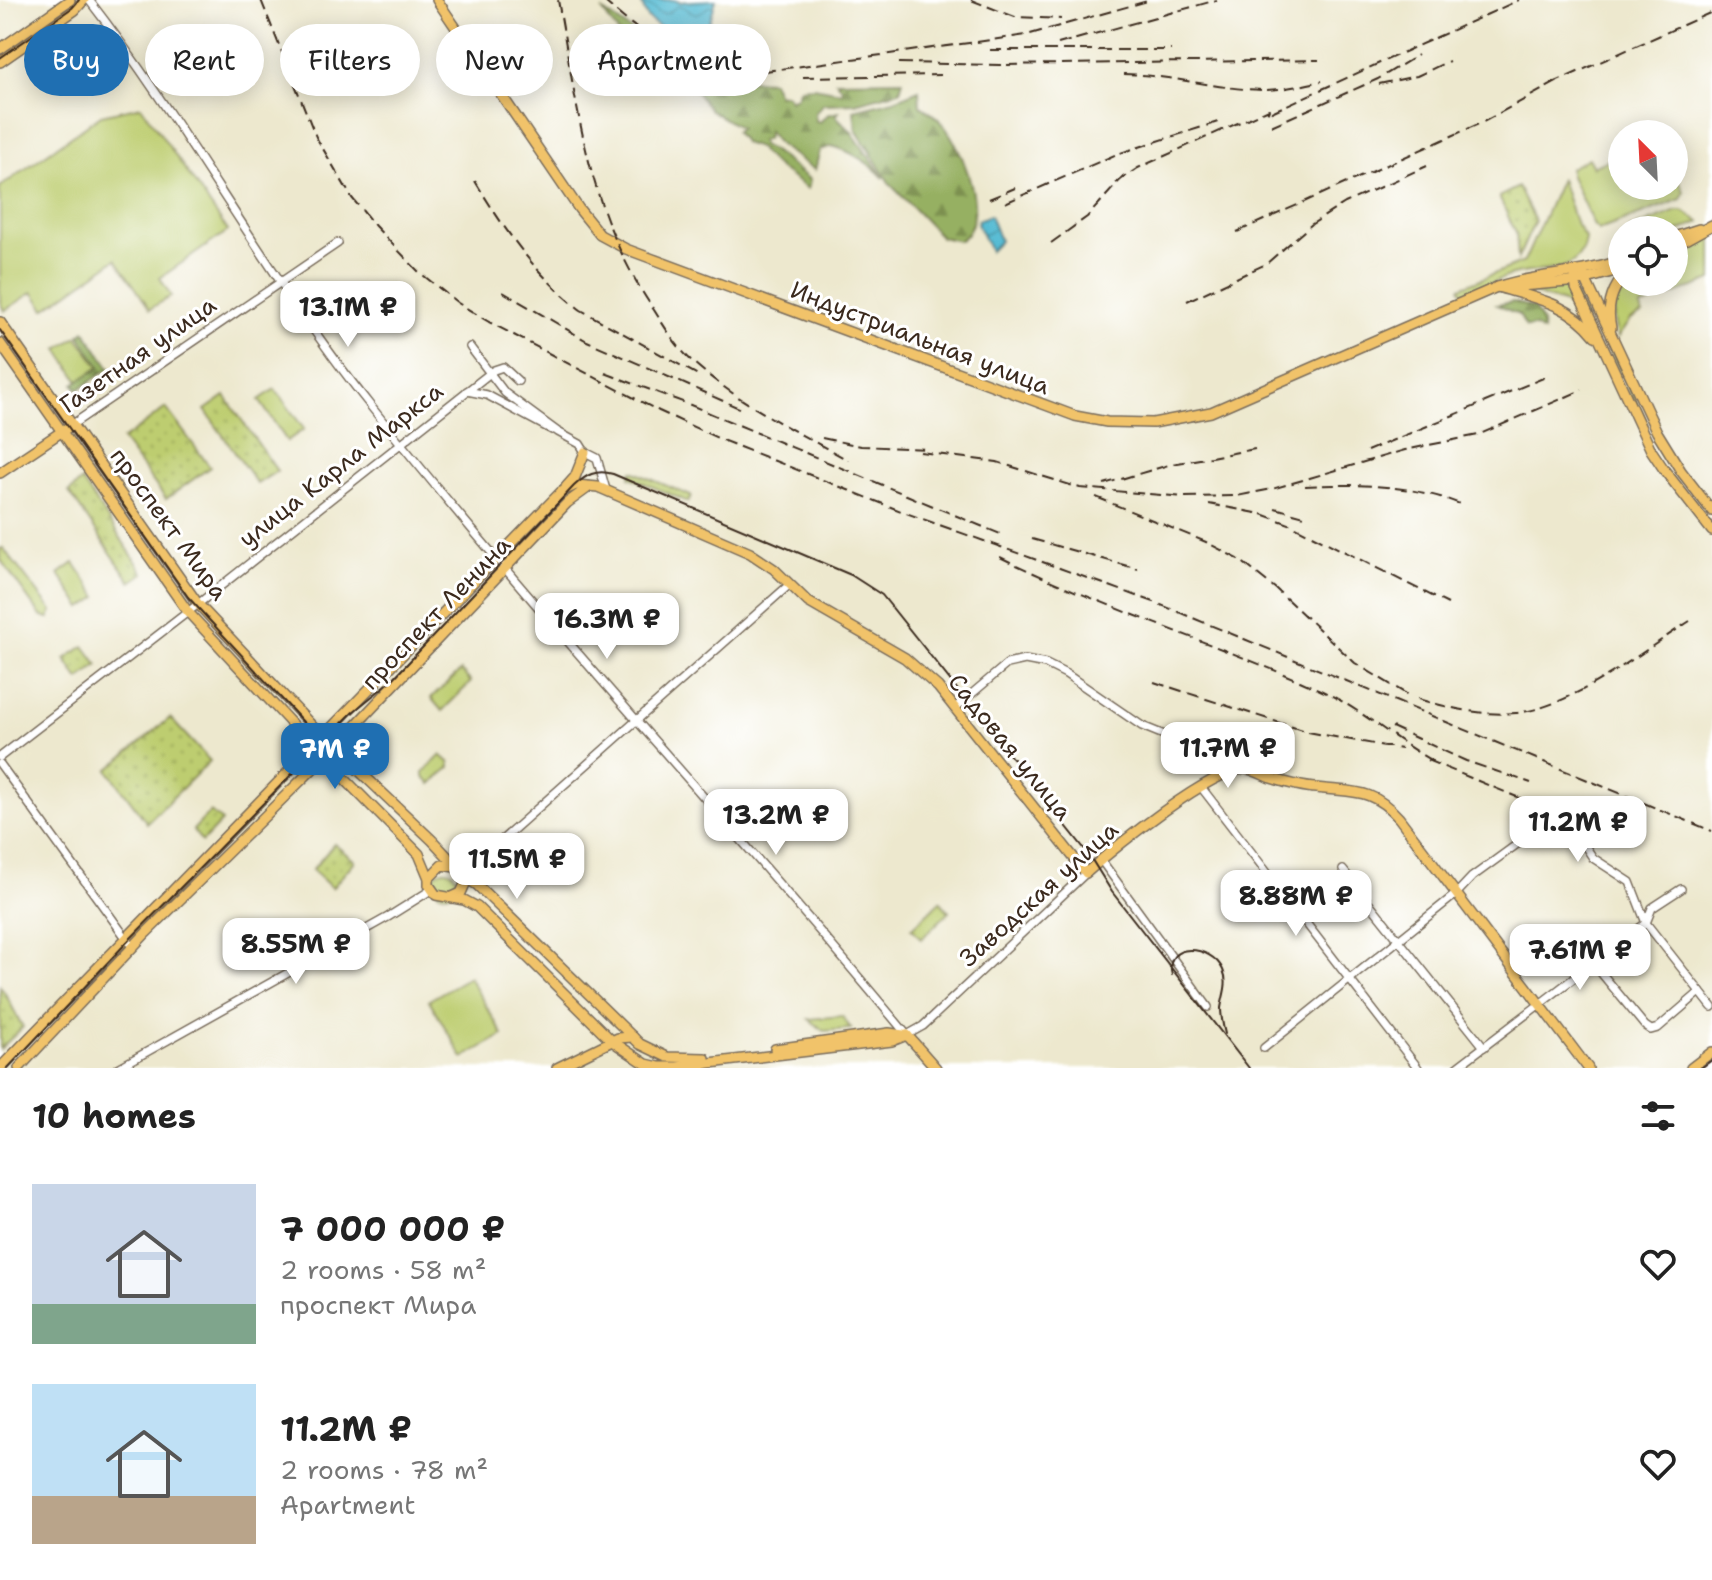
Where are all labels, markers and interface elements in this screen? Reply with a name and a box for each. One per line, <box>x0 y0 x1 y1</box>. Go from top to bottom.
chip: Buy <box>24 24 129 96</box>
chip: Rent <box>145 24 264 96</box>
chip: Filters <box>280 24 420 96</box>
chip: New <box>436 24 553 96</box>
chip: Apartment <box>569 24 771 96</box>
north arrow <box>1608 120 1688 200</box>
map controls <box>1608 120 1688 296</box>
button: locate <box>1608 216 1688 296</box>
street label: Индустриальная улица <box>786 274 1054 402</box>
pin: 13.1M ₽ <box>274 281 422 349</box>
street label: Газетная улица <box>53 289 223 421</box>
text: 13.1M ₽ <box>298 289 398 324</box>
street label: улица Карла Маркса <box>232 375 450 555</box>
street label: проспект Мира <box>103 441 235 607</box>
street label: проспект Ленина <box>354 529 518 697</box>
pin: 16.3M ₽ <box>533 593 681 661</box>
text: 16.3M ₽ <box>553 601 661 636</box>
street label: Садовая улица <box>941 667 1079 827</box>
pin: 11.7M ₽ <box>1154 722 1302 790</box>
pin: 7M ₽ <box>288 723 382 791</box>
text: 11.7M ₽ <box>1179 730 1277 765</box>
text: 7M ₽ <box>299 731 371 766</box>
pin: 13.2M ₽ <box>702 789 850 857</box>
pin: 11.2M ₽ <box>1504 796 1652 864</box>
text: 13.2M ₽ <box>722 797 830 832</box>
text: 11.2M ₽ <box>1528 804 1628 839</box>
street label: Заводская улица <box>953 814 1125 974</box>
pin: 11.5M ₽ <box>443 833 591 901</box>
text: 11.5M ₽ <box>467 841 567 876</box>
pin: 8.88M ₽ <box>1222 870 1370 938</box>
text: 8.88M ₽ <box>1239 878 1353 913</box>
pin: 8.55M ₽ <box>222 918 370 986</box>
pin: 7.61M ₽ <box>1506 924 1654 992</box>
text: 8.55M ₽ <box>240 926 352 961</box>
text: 7.61M ₽ <box>1528 932 1632 967</box>
text: 10 homes <box>32 1093 196 1139</box>
icon: filters <box>1636 1094 1680 1138</box>
text: 7 000 000 ₽ <box>280 1206 505 1252</box>
icon: home <box>96 1216 192 1312</box>
icon: heart <box>1636 1242 1680 1286</box>
text: 2 rooms · 58 m² <box>280 1252 486 1287</box>
text: проспект Мира <box>280 1287 476 1322</box>
text: 11.2M ₽ <box>280 1406 412 1452</box>
icon: home <box>96 1416 192 1512</box>
icon: heart <box>1636 1442 1680 1486</box>
text: 2 rooms · 78 m² <box>280 1452 488 1487</box>
text: Apartment <box>280 1487 416 1522</box>

